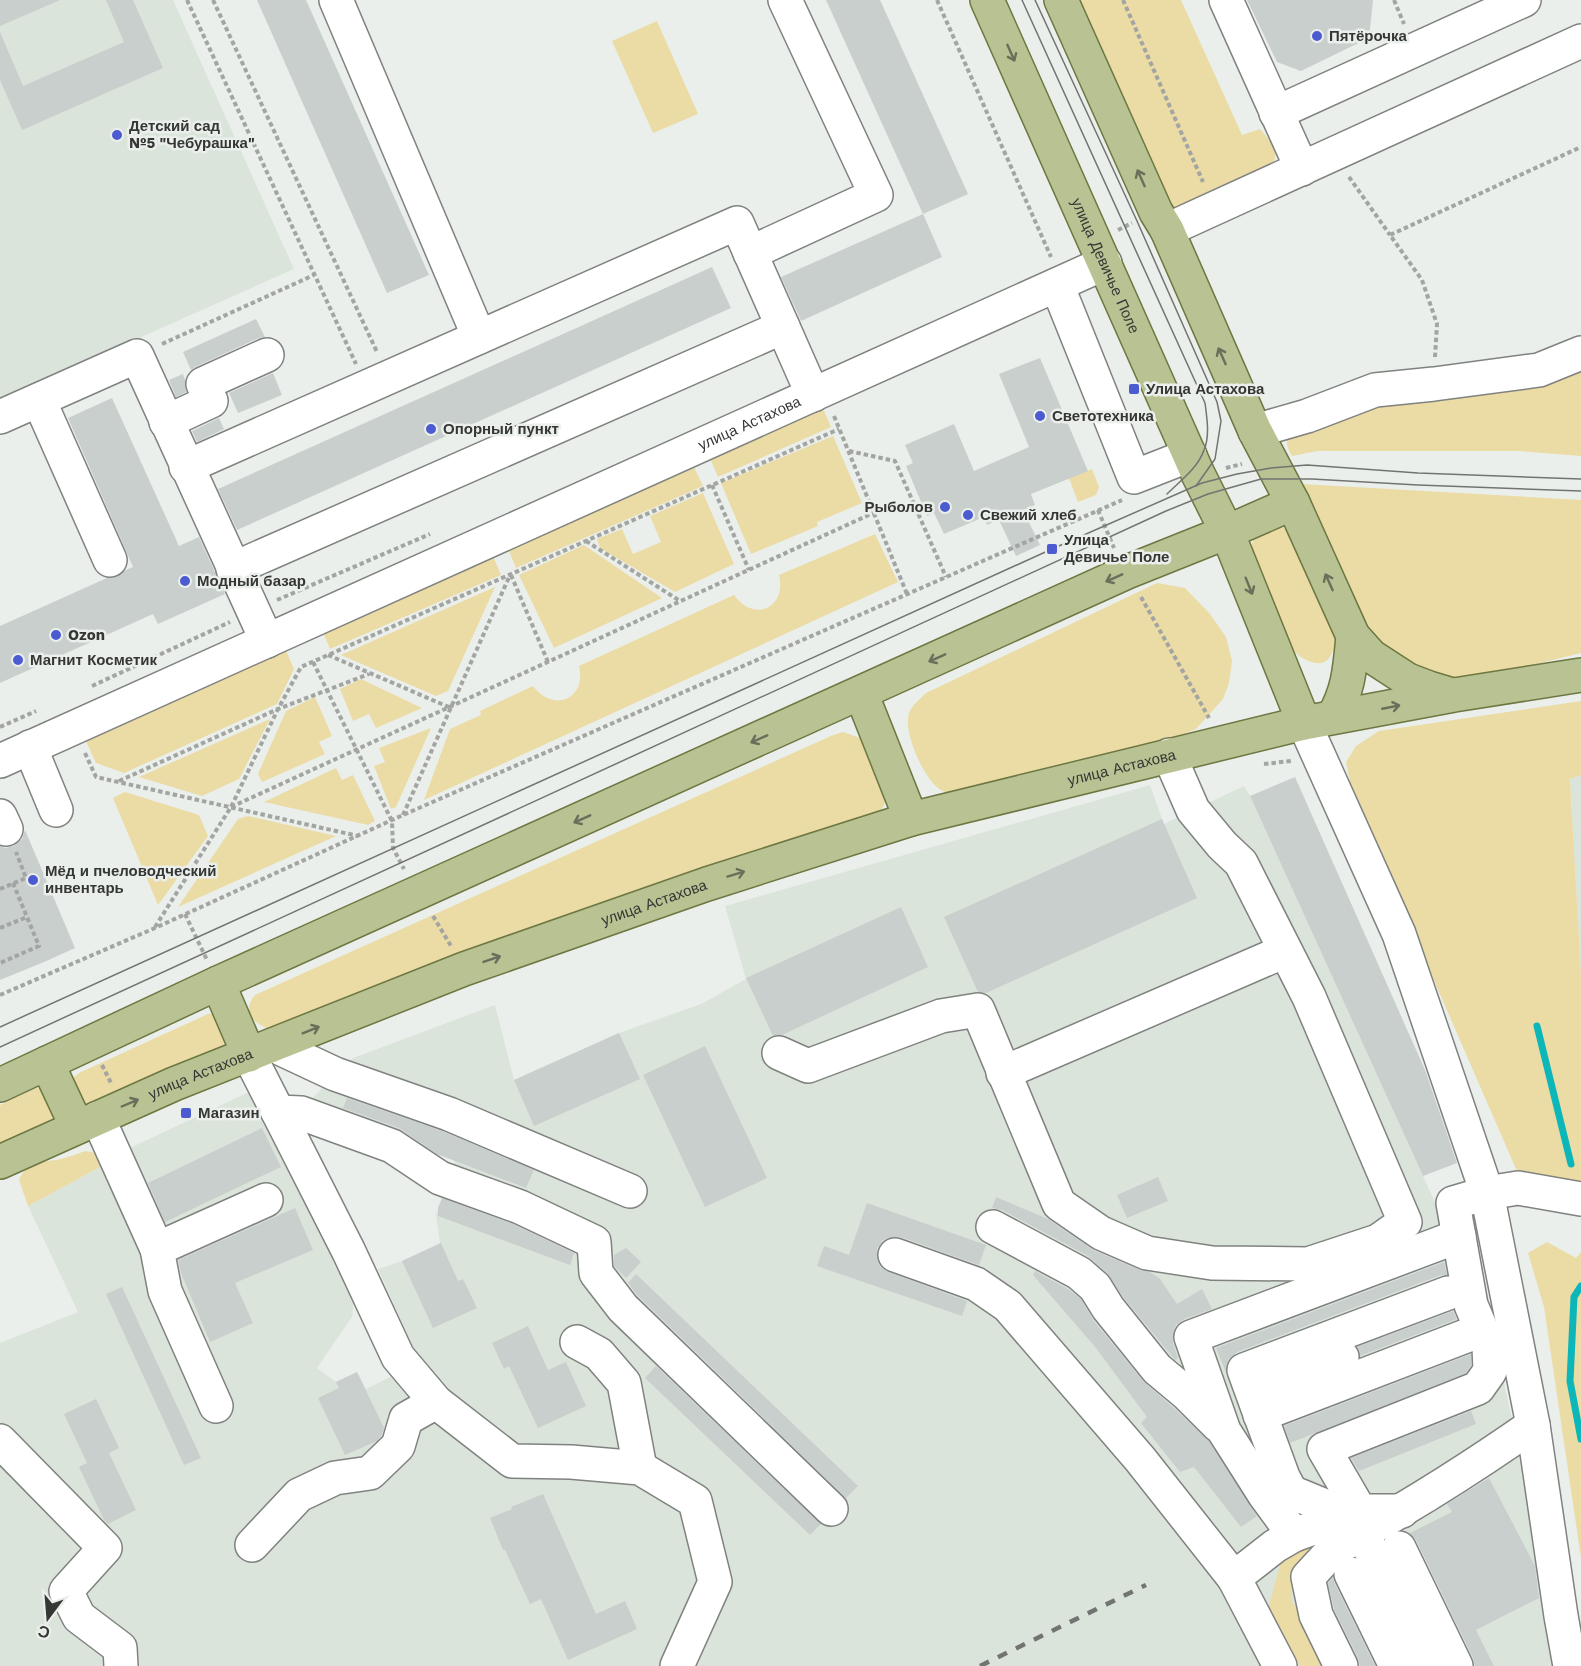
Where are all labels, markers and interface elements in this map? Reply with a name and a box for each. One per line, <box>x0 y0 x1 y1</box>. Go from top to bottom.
place label: Пятёрочка <box>1329 27 1407 45</box>
marker: Пятёрочка <box>1310 29 1324 43</box>
one-way arrow <box>1005 44 1017 62</box>
place label: Детский сад №5 "Чебурашка" <box>129 117 255 152</box>
marker: Детский сад №5 "Чебурашка" <box>110 128 124 142</box>
one-way arrow <box>1135 170 1147 188</box>
street label: улица Девичье Поле <box>1067 195 1143 336</box>
one-way arrow <box>1216 347 1228 365</box>
place label: Улица Астахова <box>1146 380 1265 398</box>
marker: Улица Астахова <box>1127 382 1141 396</box>
street label: улица Астахова <box>695 392 804 454</box>
place label: Светотехника <box>1052 407 1155 425</box>
marker: Светотехника <box>1033 409 1047 423</box>
place label: Опорный пункт <box>443 420 559 438</box>
marker: Опорный пункт <box>424 422 438 436</box>
place label: Рыболов <box>864 498 933 516</box>
marker: Рыболов <box>938 500 952 514</box>
place label: Свежий хлеб <box>980 506 1076 524</box>
marker: Свежий хлеб <box>961 508 975 522</box>
place label: Улица Девичье Поле <box>1064 531 1169 566</box>
marker: Улица Девичье Поле <box>1045 542 1059 556</box>
place label: Модный базар <box>197 572 306 590</box>
one-way arrow <box>1106 573 1124 584</box>
marker: Модный базар <box>178 574 192 588</box>
one-way arrow <box>1323 574 1334 592</box>
one-way arrow <box>1244 576 1255 595</box>
place label: Ozon <box>68 626 105 644</box>
marker: Ozon <box>49 628 63 642</box>
place label: Магнит Косметик <box>30 651 157 669</box>
marker: Магнит Косметик <box>11 653 25 667</box>
one-way arrow <box>928 653 946 665</box>
one-way arrow <box>1380 701 1400 712</box>
one-way arrow <box>751 734 769 745</box>
street label: улица Астахова <box>1066 746 1178 789</box>
one-way arrow <box>573 814 591 826</box>
place label: Мёд и пчеловодческий инвентарь <box>45 862 216 897</box>
one-way arrow <box>726 868 745 879</box>
marker: Мёд и пчеловодческий инвентарь <box>26 873 40 887</box>
street label: улица Астахова <box>599 876 710 929</box>
one-way arrow <box>482 952 501 963</box>
one-way arrow <box>301 1024 319 1035</box>
street label: улица Астахова <box>146 1045 256 1103</box>
one-way arrow <box>120 1097 139 1108</box>
place label: Магазин <box>198 1104 260 1122</box>
marker: Магазин <box>179 1106 193 1120</box>
north arrow <box>18 1588 78 1648</box>
text: С <box>35 1621 52 1643</box>

